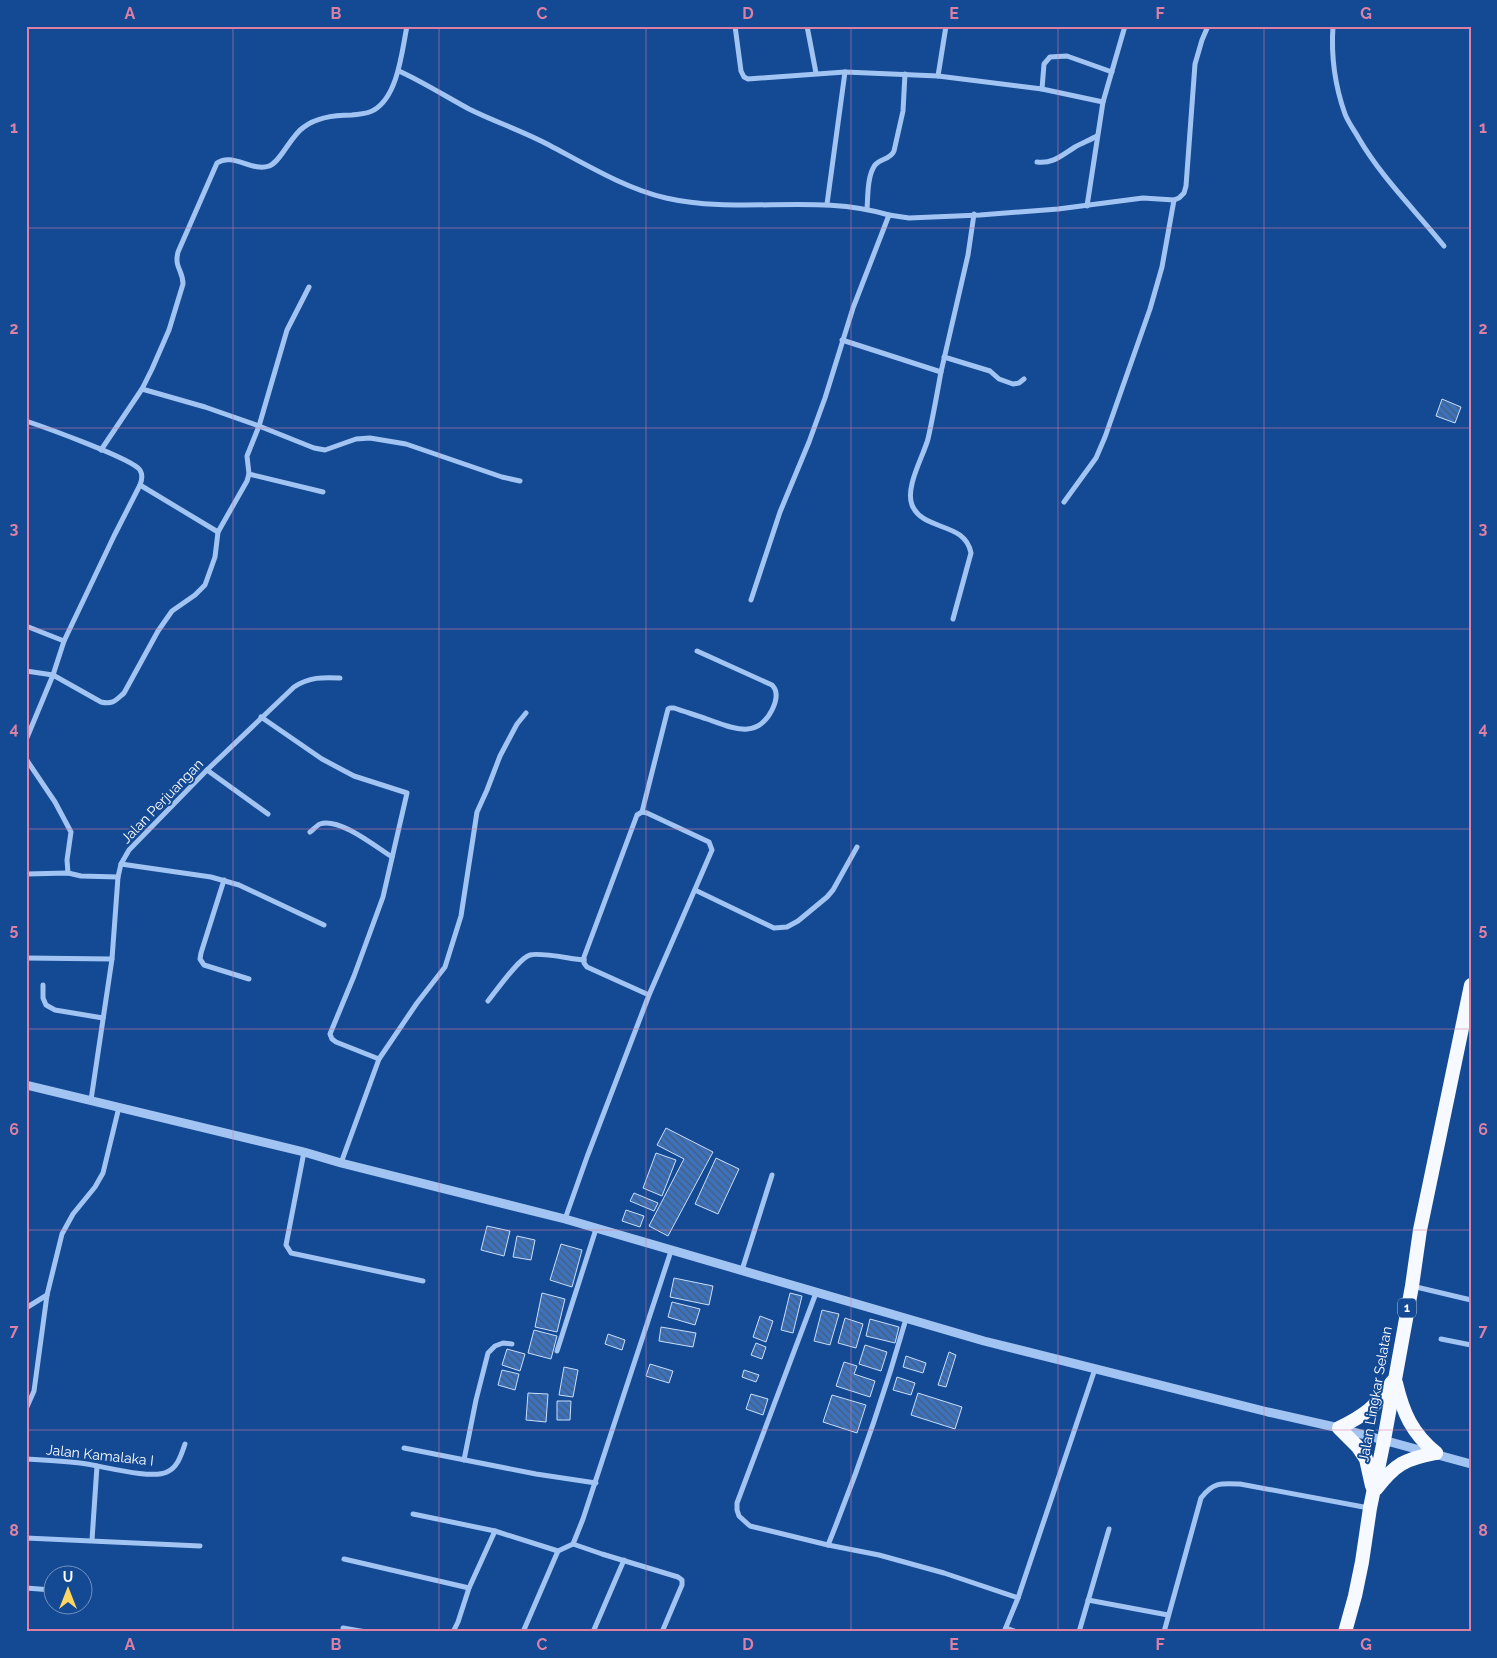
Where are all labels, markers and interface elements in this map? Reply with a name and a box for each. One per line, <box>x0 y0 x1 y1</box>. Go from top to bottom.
text: A <box>125 4 136 23</box>
text: B <box>331 4 342 23</box>
text: C <box>537 4 548 23</box>
text: D <box>742 4 754 23</box>
text: E <box>949 4 959 23</box>
text: F <box>1155 4 1165 23</box>
text: G <box>1360 4 1372 23</box>
text: 1 <box>10 118 18 137</box>
text: 1 <box>1479 118 1487 137</box>
text: 2 <box>9 319 19 338</box>
text: 2 <box>1478 319 1488 338</box>
text: 3 <box>10 519 19 538</box>
text: 3 <box>1479 519 1488 538</box>
text: 4 <box>9 719 19 738</box>
text: 4 <box>1478 719 1488 738</box>
street label: Jalan Perjuangan <box>118 756 206 846</box>
text: 5 <box>10 920 19 939</box>
text: 5 <box>1479 920 1488 939</box>
text: 6 <box>9 1120 19 1139</box>
text: 6 <box>1478 1120 1488 1139</box>
road number: 1 <box>1398 1299 1416 1318</box>
text: 7 <box>10 1321 19 1340</box>
text: 7 <box>1479 1321 1488 1340</box>
street label: Jalan Lingkar Selatan <box>1355 1325 1395 1463</box>
street label: Jalan Kamalaka I <box>45 1441 155 1469</box>
text: 8 <box>9 1521 19 1540</box>
text: 8 <box>1478 1521 1488 1540</box>
north arrow <box>42 1566 92 1616</box>
text: U <box>63 1569 73 1585</box>
text: A <box>125 1635 136 1654</box>
text: B <box>331 1635 342 1654</box>
text: C <box>537 1635 548 1654</box>
text: D <box>742 1635 754 1654</box>
text: E <box>949 1635 959 1654</box>
text: F <box>1155 1635 1165 1654</box>
text: G <box>1360 1635 1372 1654</box>

